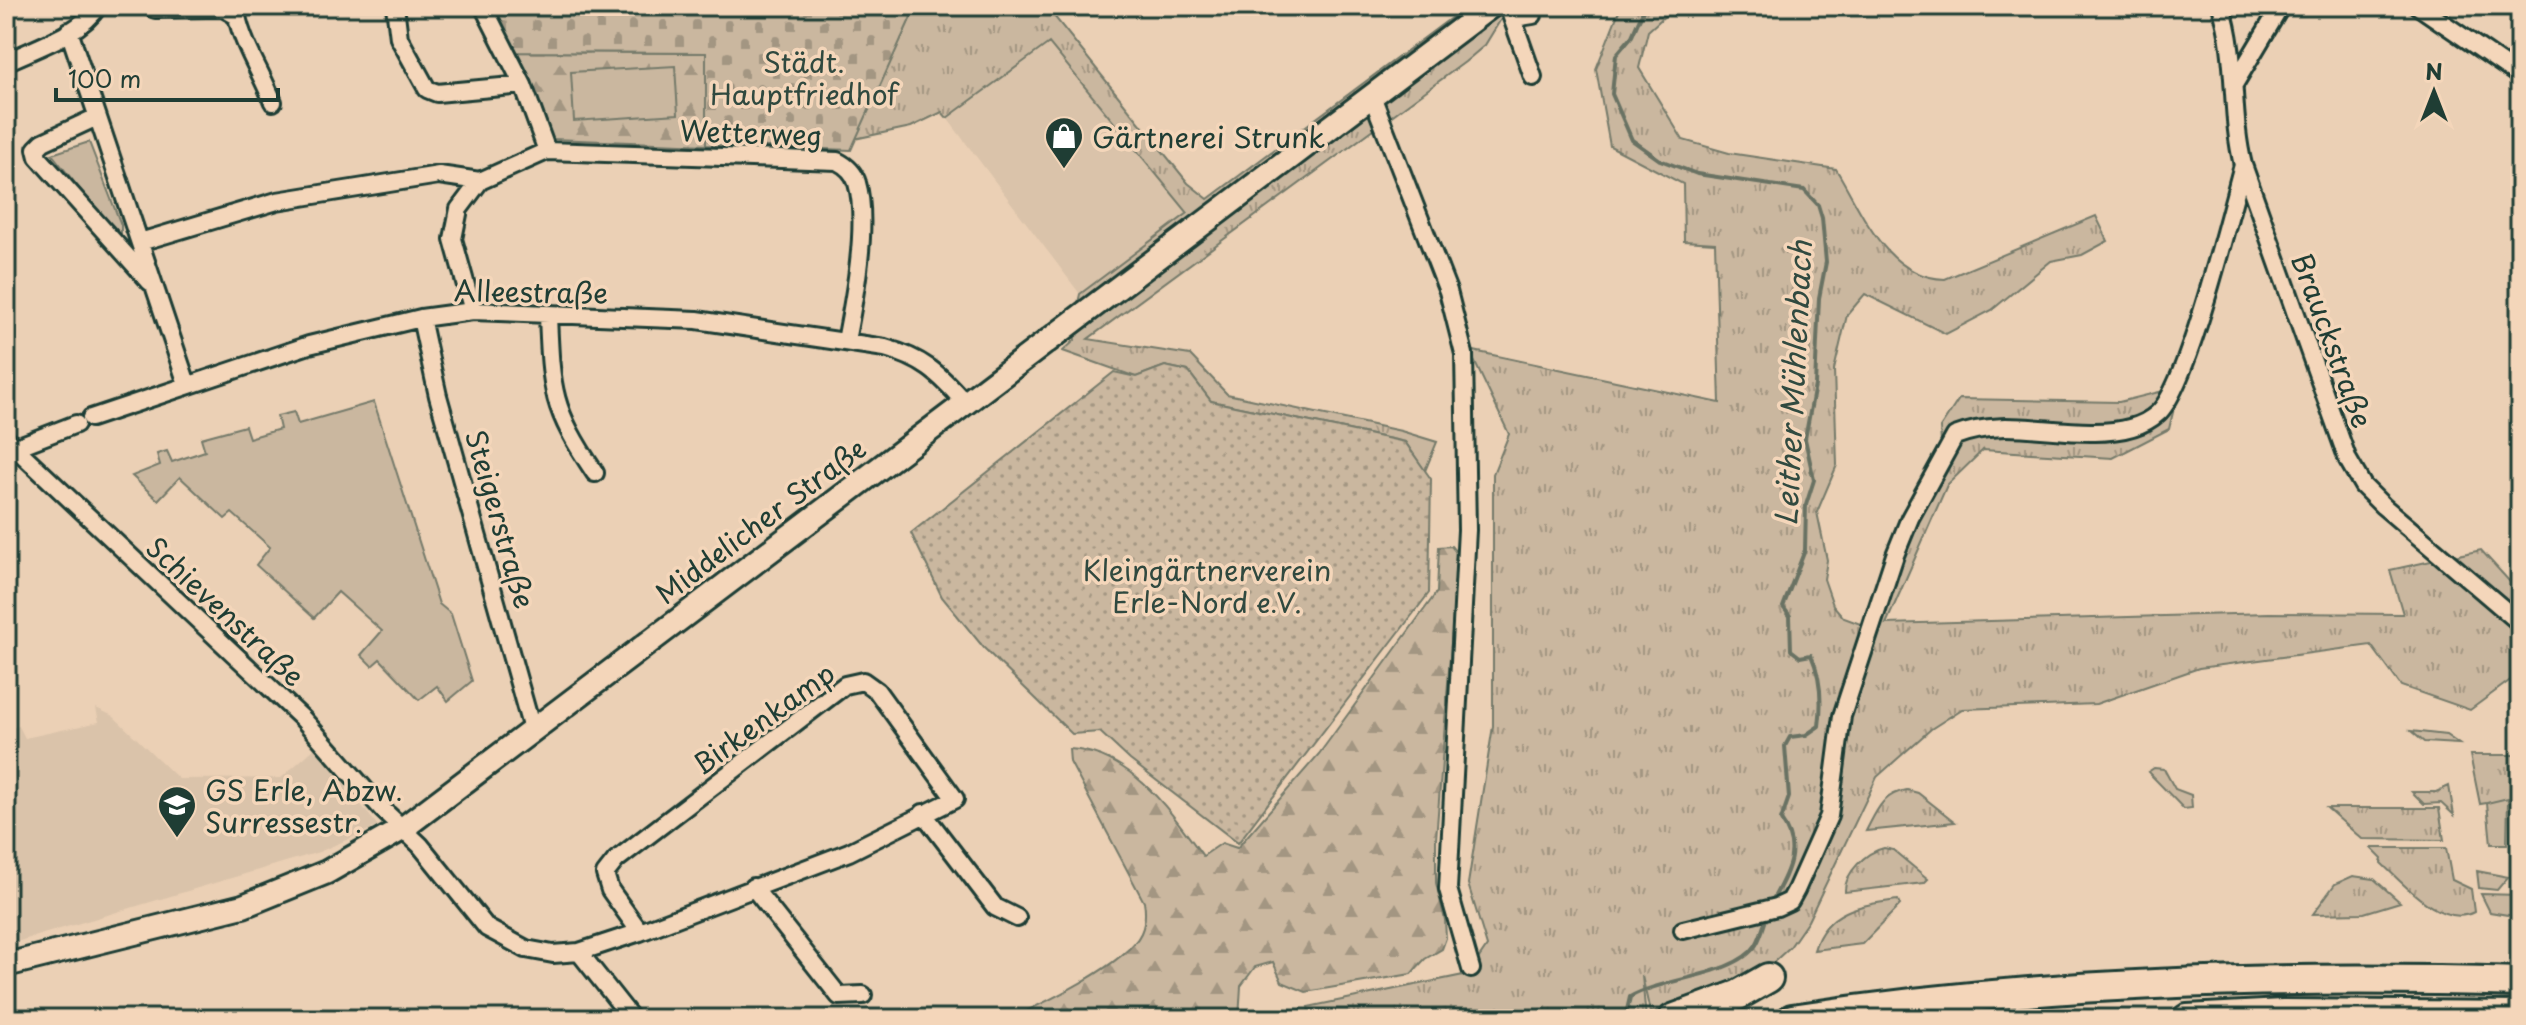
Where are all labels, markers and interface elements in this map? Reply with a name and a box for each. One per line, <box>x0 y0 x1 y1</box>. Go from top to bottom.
park label: Städt. Hauptfriedhof <box>710 40 900 115</box>
scale bar <box>56 52 278 102</box>
north arrow <box>2394 52 2474 132</box>
text: N <box>2425 54 2443 87</box>
text: 100 m <box>68 60 141 96</box>
street label: Wetterweg <box>679 108 823 156</box>
shop icon: Gärtnerei Strunk <box>1043 115 1085 170</box>
place label: Gärtnerei Strunk <box>1092 115 1325 158</box>
water label: Leither Mühlenbach <box>1762 239 1822 527</box>
street label: Brauckstraße <box>2281 246 2385 434</box>
street label: Alleestraße <box>454 268 608 314</box>
street label: Steigerstraße <box>455 425 547 613</box>
street label: Middelicher Straße <box>646 426 874 614</box>
street label: Schievenstraße <box>137 526 315 696</box>
park label: Kleingärtnerverein Erle-Nord e.V. <box>1083 548 1331 623</box>
street label: Birkenkamp <box>683 651 843 785</box>
place label: GS Erle, Abzw. Surressestr. <box>205 768 403 843</box>
school or university icon: GS Erle, Abzw. Surressestr. <box>156 784 198 839</box>

